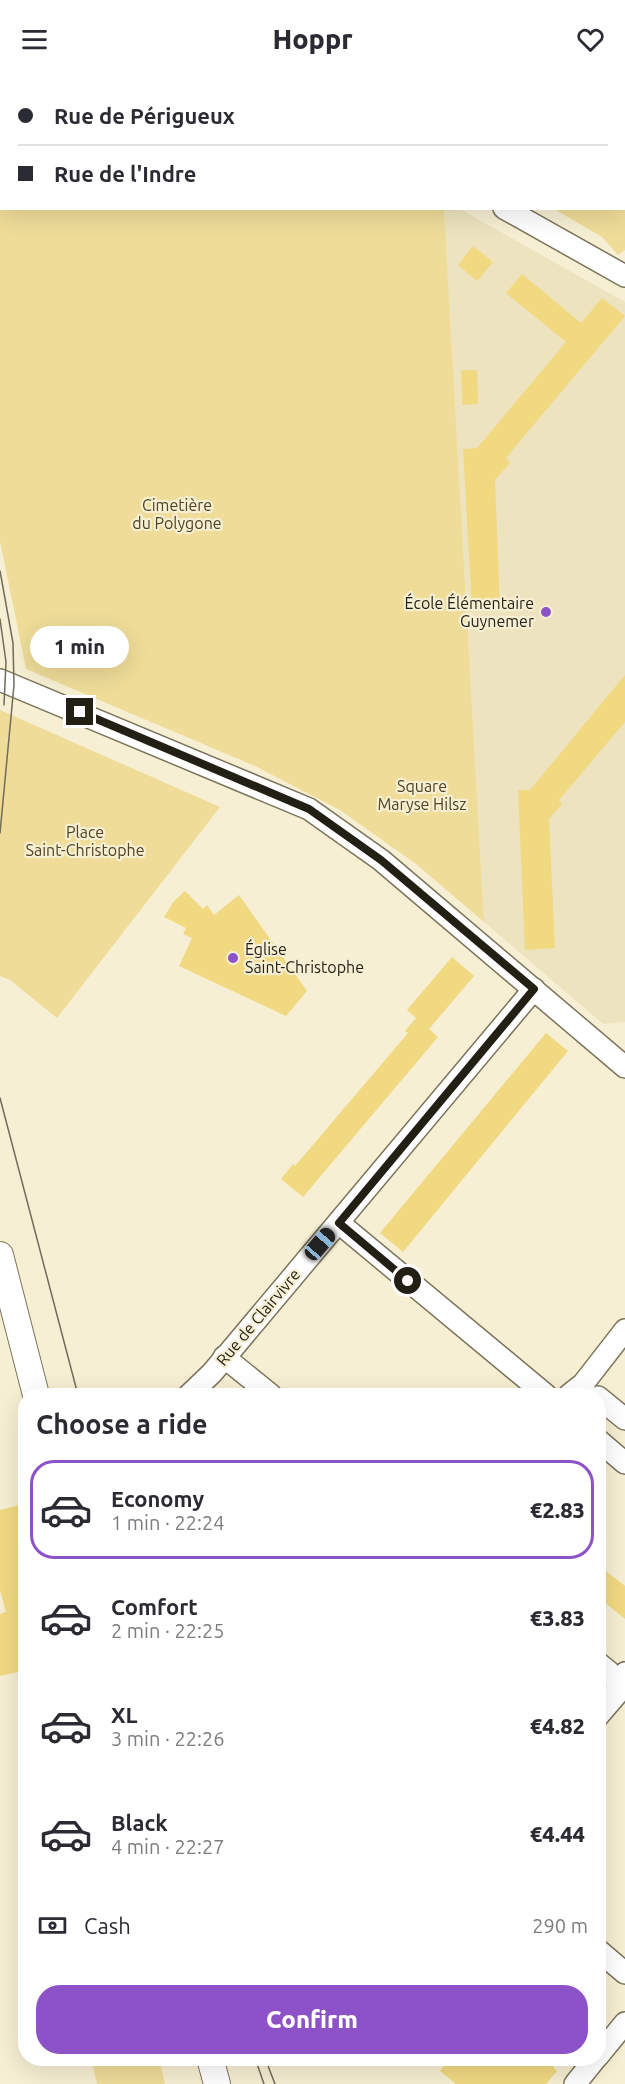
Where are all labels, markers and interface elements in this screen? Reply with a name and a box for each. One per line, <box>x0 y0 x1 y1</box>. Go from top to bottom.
icon: menu <box>18 23 51 56</box>
icon: heart <box>574 23 607 56</box>
text: Hoppr <box>272 24 353 54</box>
text: Rue de Périgueux <box>54 103 235 128</box>
text: Rue de l'Indre <box>54 161 196 186</box>
park label: Cimetière du Polygone <box>132 496 222 532</box>
place label: École Élémentaire Guynemer <box>405 592 534 630</box>
marker: École Élémentaire Guynemer <box>539 605 553 619</box>
callout: 1 min <box>31 625 130 667</box>
text: 1 min <box>54 635 105 658</box>
route end <box>66 698 93 725</box>
park label: Square Maryse Hilsz <box>377 777 467 813</box>
park label: Place Saint-Christophe <box>26 823 144 859</box>
place label: Église Saint-Christophe <box>245 938 364 976</box>
marker: Église Saint-Christophe <box>226 951 240 965</box>
car <box>301 1225 339 1263</box>
street label: Rue de Clairvivre <box>212 1265 304 1369</box>
route start <box>394 1267 421 1294</box>
text: Choose a ride <box>36 1409 208 1439</box>
icon: car <box>39 1483 93 1537</box>
text: Economy <box>111 1486 204 1511</box>
text: €2.83 <box>530 1497 585 1522</box>
text: 1 min · 22:24 <box>111 1511 225 1534</box>
icon: car <box>39 1591 93 1645</box>
text: Comfort <box>111 1594 198 1619</box>
text: €3.83 <box>530 1605 585 1630</box>
text: 2 min · 22:25 <box>111 1619 225 1642</box>
icon: car <box>39 1699 93 1753</box>
text: XL <box>111 1702 138 1727</box>
text: €4.82 <box>530 1713 585 1738</box>
text: 3 min · 22:26 <box>111 1727 225 1750</box>
icon: car <box>39 1807 93 1861</box>
text: Black <box>111 1810 168 1835</box>
text: €4.44 <box>530 1821 585 1846</box>
text: 4 min · 22:27 <box>111 1835 225 1858</box>
icon: cash <box>36 1909 69 1942</box>
text: Cash <box>84 1913 131 1938</box>
text: 290 m <box>532 1914 588 1937</box>
button: Confirm <box>36 1985 588 2054</box>

